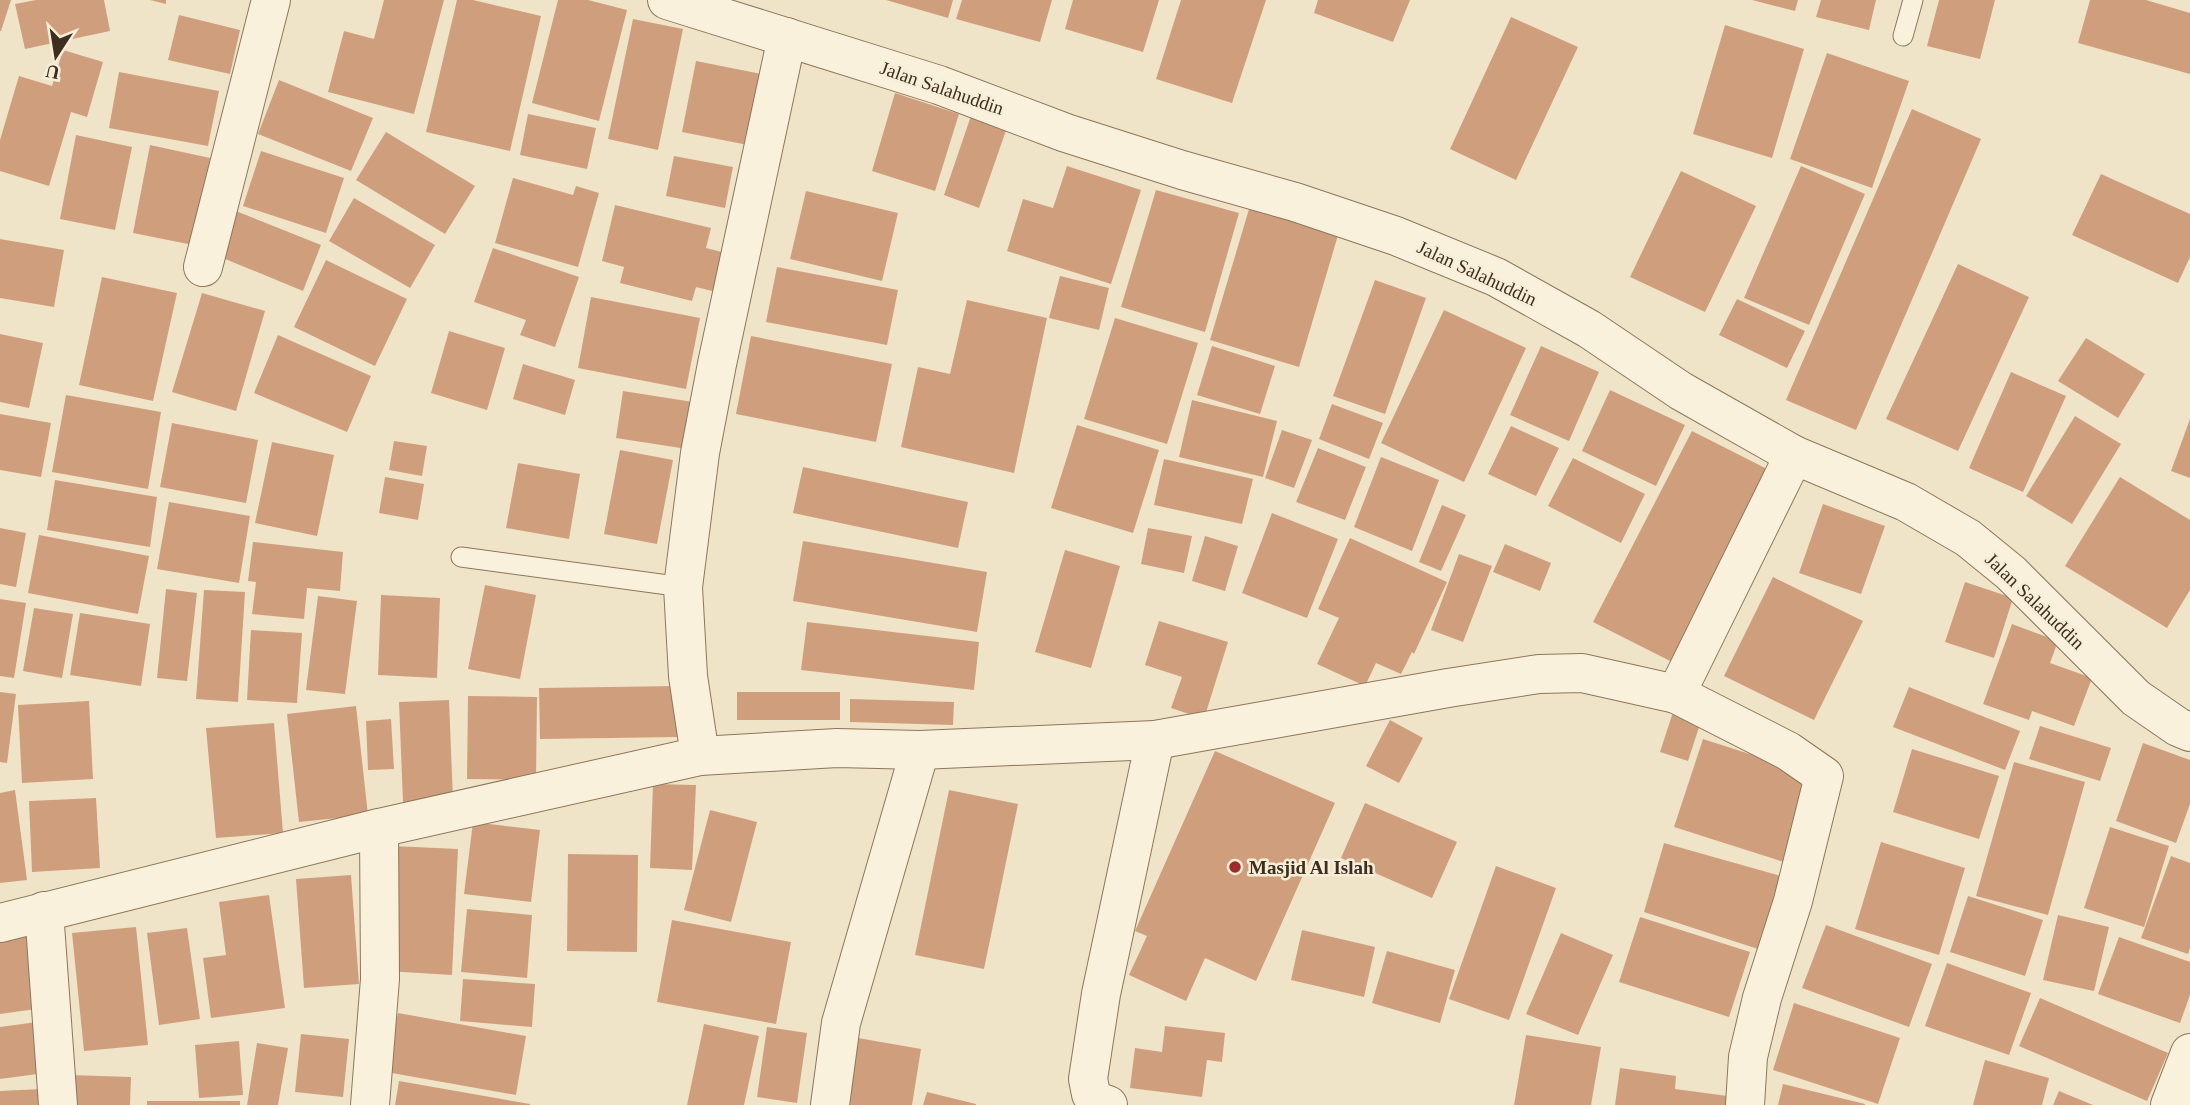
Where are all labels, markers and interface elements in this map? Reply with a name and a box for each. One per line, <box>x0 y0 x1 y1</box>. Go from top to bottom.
north arrow <box>21 21 91 91</box>
street label: Jalan Salahuddin <box>877 57 1007 119</box>
text: U <box>43 60 61 84</box>
street label: Jalan Salahuddin <box>1414 236 1540 310</box>
street label: Jalan Salahuddin <box>1981 549 2089 654</box>
place label: Masjid Al Islah <box>1249 857 1374 878</box>
marker: Masjid Al Islah <box>1227 859 1243 875</box>

